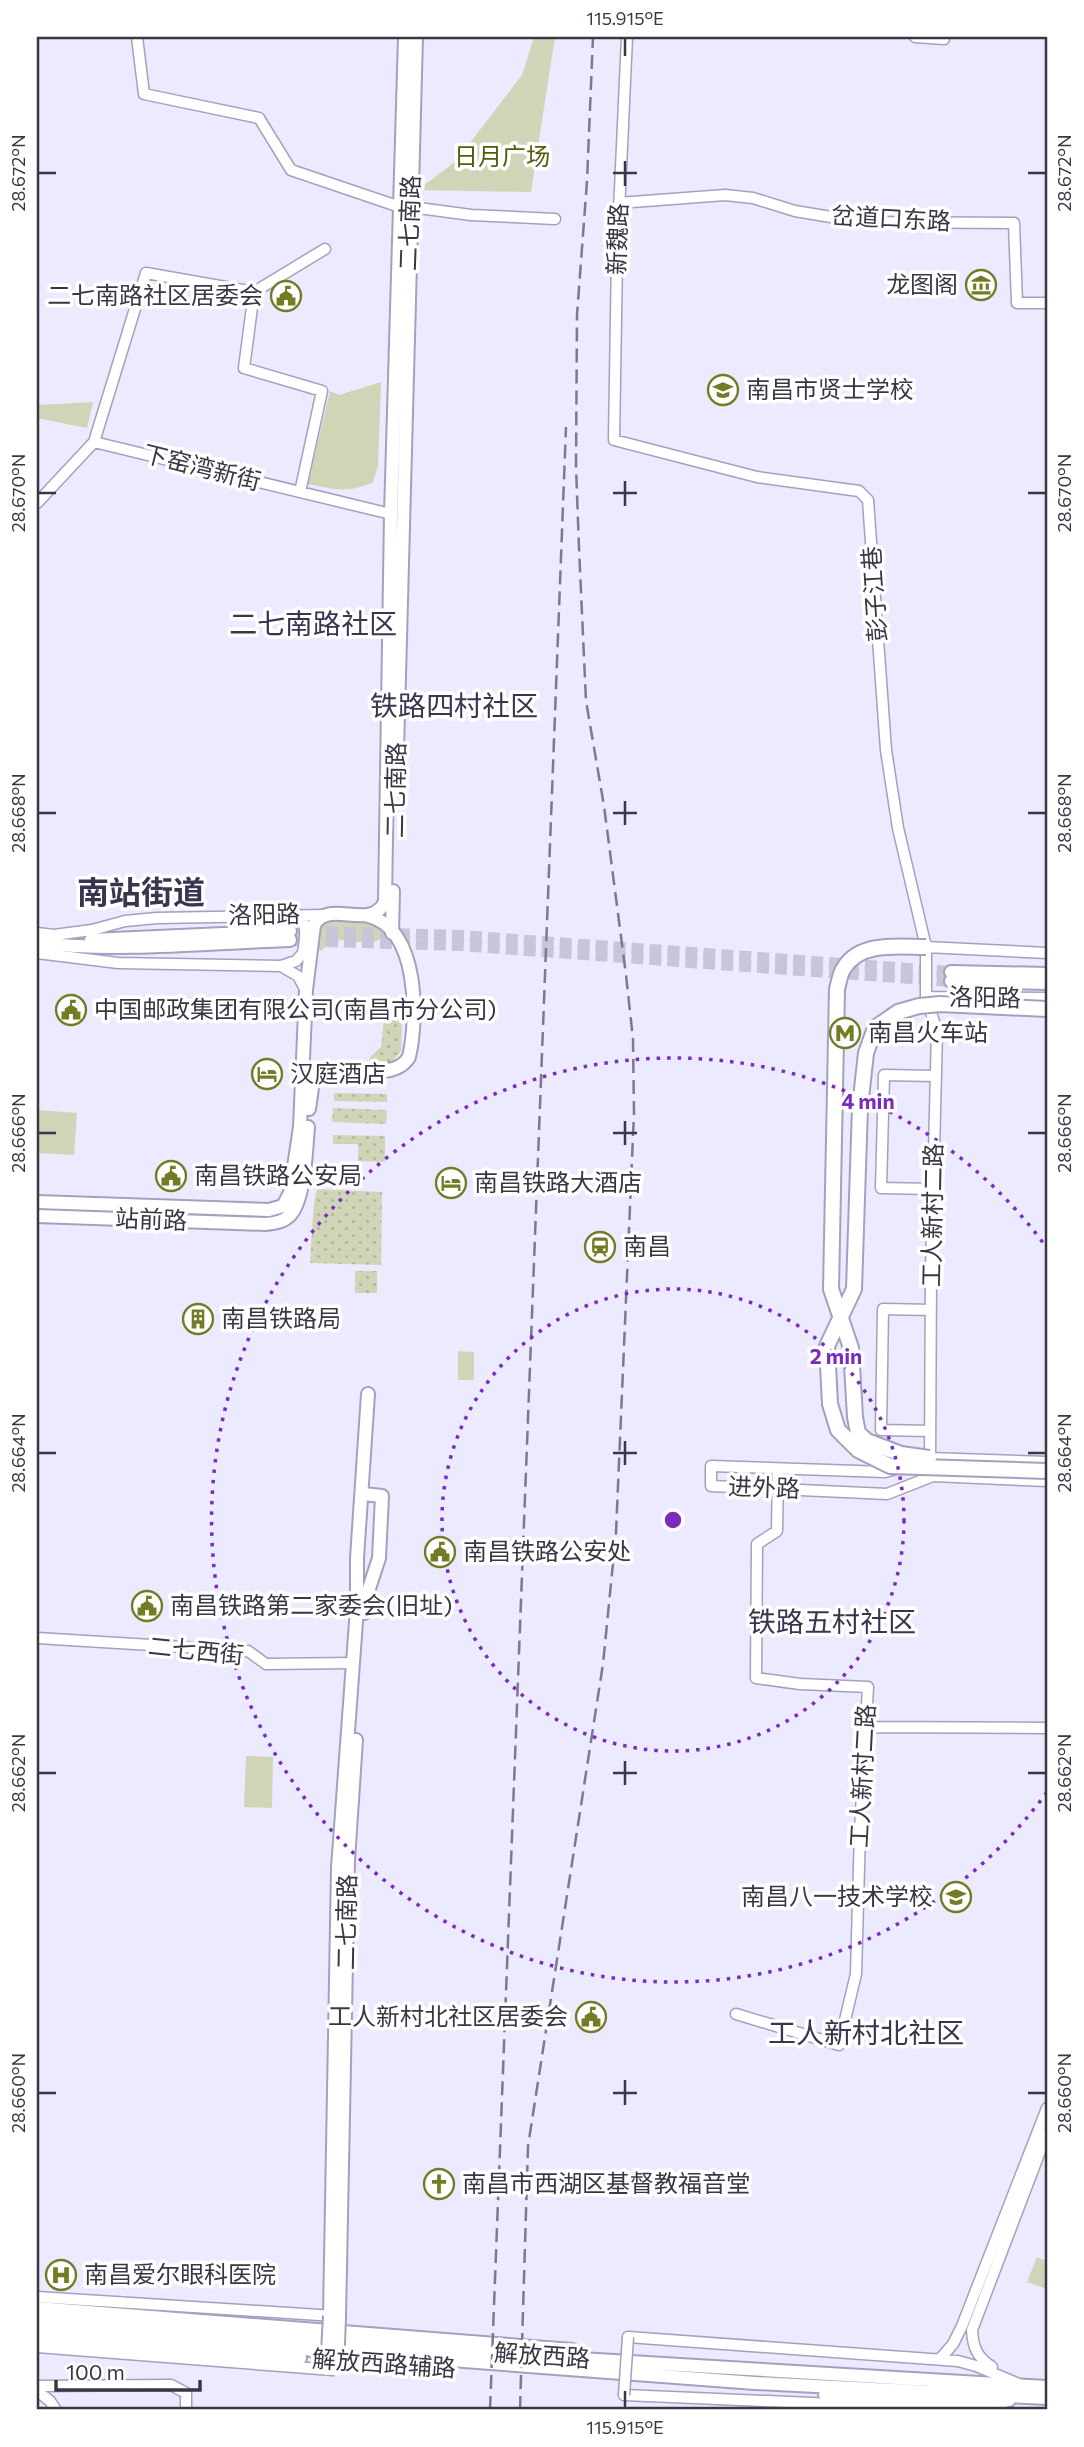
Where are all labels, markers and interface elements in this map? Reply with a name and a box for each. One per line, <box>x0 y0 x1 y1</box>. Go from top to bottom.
text: 115.915°E <box>586 7 664 29</box>
text: 28.672°N <box>7 134 29 212</box>
text: 28.672°N <box>1053 134 1075 212</box>
park label: 日月广场 <box>454 141 550 170</box>
street label: 二七南路 <box>392 174 425 271</box>
street label: 岔道口东路 <box>830 200 952 235</box>
street label: 新魏路 <box>601 202 632 275</box>
museum icon: 龙图阁 <box>964 268 998 302</box>
place label: 龙图阁 <box>886 269 958 298</box>
public building icon: 二七南路社区居委会 <box>269 279 303 313</box>
place label: 二七南路社区居委会 <box>47 280 263 309</box>
school or university icon: 南昌市贤士学校 <box>706 373 740 407</box>
place label: 南昌市贤士学校 <box>746 374 914 403</box>
street label: 下窑湾新街 <box>141 438 264 495</box>
text: 28.670°N <box>7 454 29 532</box>
text: 28.670°N <box>1053 454 1075 532</box>
street label: 彭子江巷 <box>856 545 891 643</box>
district label: 二七南路社区 <box>229 606 397 640</box>
district label: 铁路四村社区 <box>370 688 538 722</box>
street label: 二七南路 <box>379 742 410 838</box>
text: 28.668°N <box>7 773 29 853</box>
text: 28.668°N <box>1053 773 1075 853</box>
district label: 南站街道 <box>77 871 205 911</box>
street label: 洛阳路 <box>228 898 300 929</box>
street label: 洛阳路 <box>949 981 1021 1012</box>
public building icon: 中国邮政集团有限公司(南昌市分公司) <box>54 993 88 1027</box>
place label: 中国邮政集团有限公司(南昌市分公司) <box>94 994 496 1023</box>
metro station icon: 南昌火车站 <box>828 1016 862 1050</box>
place label: 南昌火车站 <box>868 1017 988 1046</box>
hotel icon: 汉庭酒店 <box>250 1057 284 1091</box>
place label: 汉庭酒店 <box>290 1058 386 1087</box>
text: 4 min <box>841 1088 895 1113</box>
text: 28.666°N <box>7 1093 29 1173</box>
text: 28.666°N <box>1053 1093 1075 1173</box>
street label: 工人新村二路 <box>916 1143 947 1287</box>
public building icon: 南昌铁路公安局 <box>154 1159 188 1193</box>
place label: 南昌铁路公安局 <box>194 1160 362 1189</box>
hotel icon: 南昌铁路大酒店 <box>434 1166 468 1200</box>
place label: 南昌铁路大酒店 <box>474 1167 642 1196</box>
street label: 站前路 <box>115 1203 188 1234</box>
station icon: 南昌 <box>583 1230 617 1264</box>
place label: 南昌 <box>623 1231 671 1260</box>
building icon: 南昌铁路局 <box>181 1302 215 1336</box>
place label: 南昌铁路局 <box>221 1303 341 1332</box>
text: 2 min <box>810 1343 862 1368</box>
text: 28.664°N <box>7 1413 29 1493</box>
text: 28.664°N <box>1053 1413 1075 1493</box>
street label: 进外路 <box>728 1471 801 1502</box>
centre of rings <box>661 1508 685 1532</box>
public building icon: 南昌铁路公安处 <box>423 1535 457 1569</box>
place label: 南昌铁路公安处 <box>463 1536 631 1565</box>
public building icon: 南昌铁路第二家委会(旧址) <box>130 1589 164 1623</box>
place label: 南昌铁路第二家委会(旧址) <box>170 1590 452 1619</box>
district label: 铁路五村社区 <box>748 1604 916 1638</box>
street label: 二七西街 <box>147 1630 245 1669</box>
street label: 工人新村二路 <box>843 1703 880 1849</box>
text: 28.662°N <box>7 1734 29 1812</box>
text: 28.662°N <box>1053 1734 1075 1812</box>
street label: 二七南路 <box>330 1874 361 1970</box>
school or university icon: 南昌八一技术学校 <box>939 1880 973 1914</box>
place label: 南昌八一技术学校 <box>741 1881 933 1910</box>
public building icon: 工人新村北社区居委会 <box>574 2000 608 2034</box>
place label: 工人新村北社区居委会 <box>328 2001 568 2030</box>
district label: 工人新村北社区 <box>768 2015 964 2049</box>
text: 28.660°N <box>7 2053 29 2133</box>
text: 28.660°N <box>1053 2053 1075 2133</box>
church icon: 南昌市西湖区基督教福音堂 <box>422 2167 456 2201</box>
place label: 南昌市西湖区基督教福音堂 <box>462 2168 750 2197</box>
hospital icon: 南昌爱尔眼科医院 <box>44 2258 78 2292</box>
place label: 南昌爱尔眼科医院 <box>84 2259 276 2288</box>
street label: 解放西路 <box>493 2337 591 2372</box>
street label: 解放西路辅路 <box>311 2343 457 2382</box>
scale bar <box>56 2349 200 2393</box>
text: 100 m <box>66 2359 125 2384</box>
text: 115.915°E <box>586 2416 664 2438</box>

